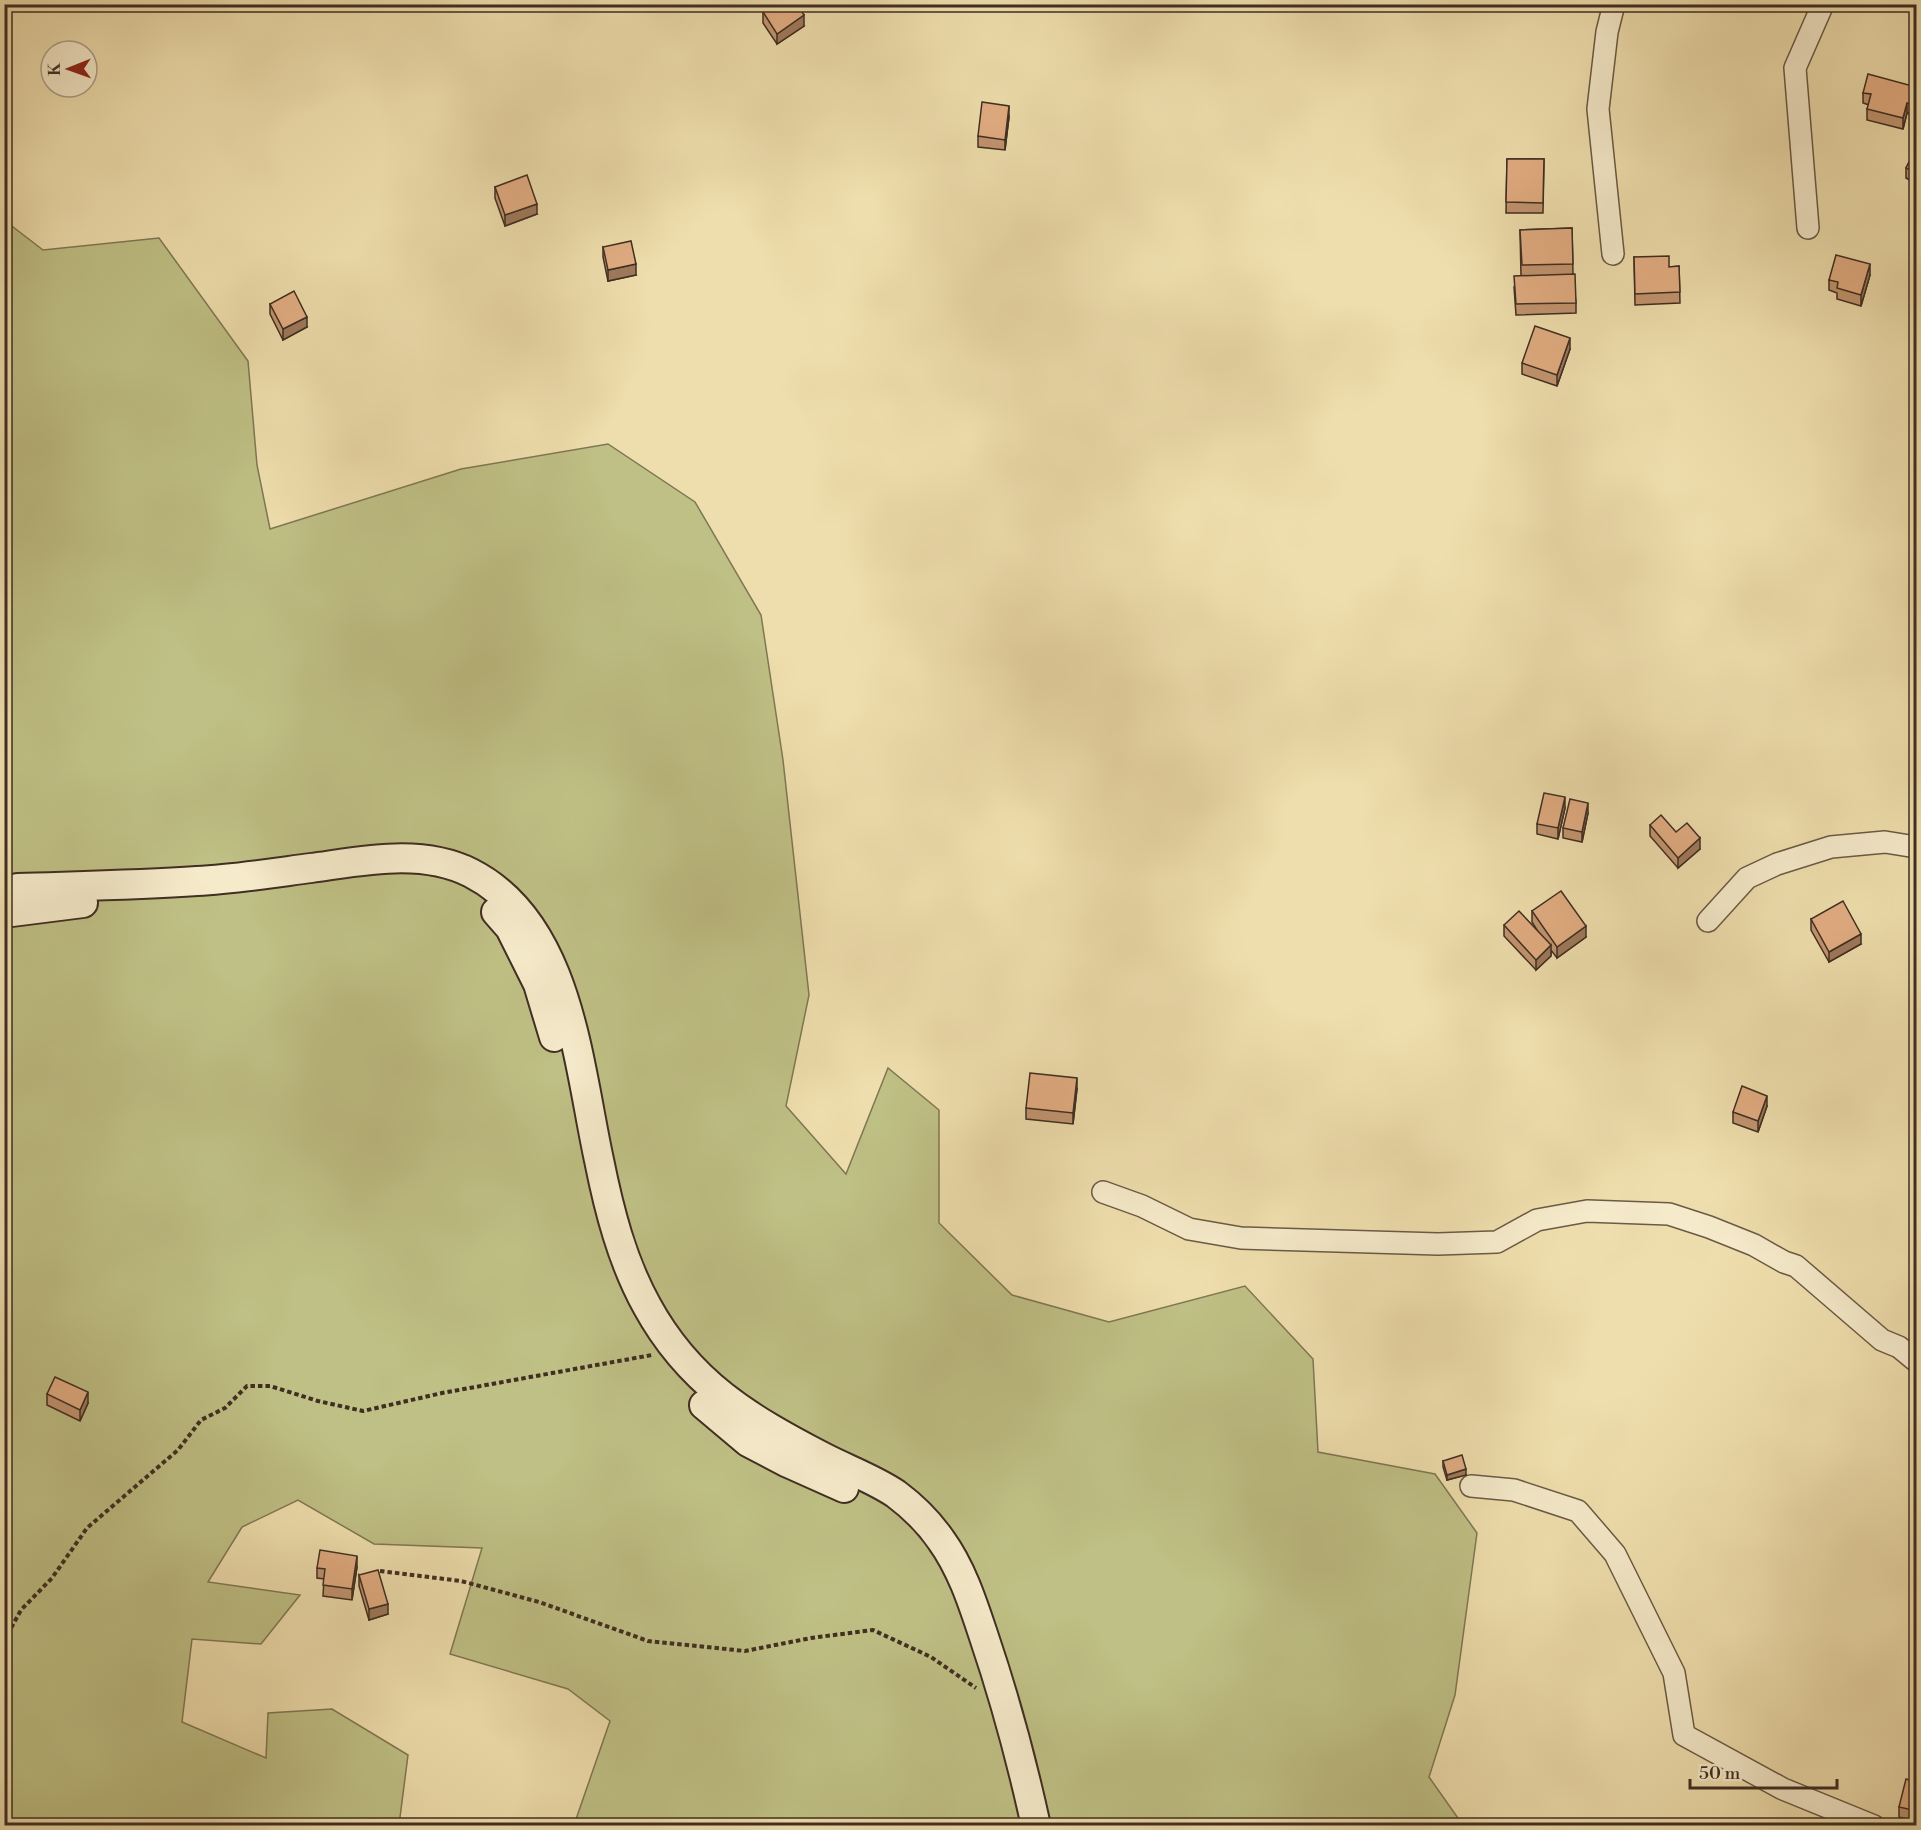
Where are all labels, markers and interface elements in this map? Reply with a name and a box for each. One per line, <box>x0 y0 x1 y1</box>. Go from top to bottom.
north arrow <box>39 39 99 99</box>
text: K <box>45 62 65 76</box>
scale bar <box>1690 1752 1837 1790</box>
text: 50 m <box>1699 1762 1741 1785</box>

